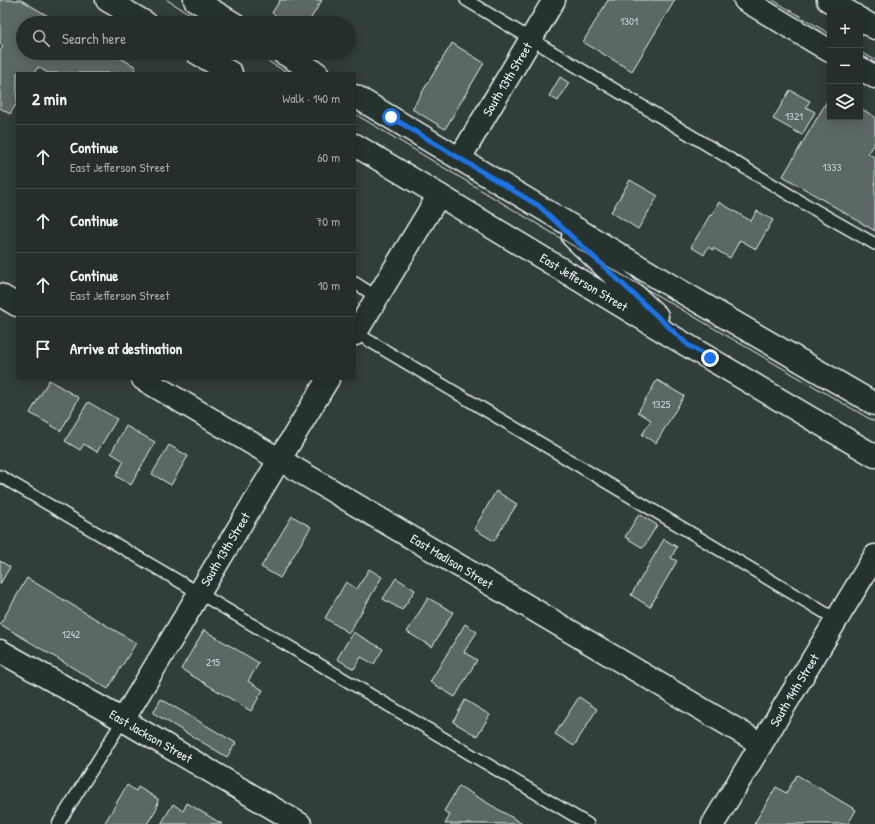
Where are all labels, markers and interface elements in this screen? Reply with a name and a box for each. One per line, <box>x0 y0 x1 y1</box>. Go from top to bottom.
map controls <box>827 12 863 120</box>
button: + <box>827 12 863 48</box>
house number: 1301 <box>620 14 638 28</box>
search box <box>16 16 356 60</box>
icon: search <box>30 27 52 49</box>
text: Search here <box>62 28 126 49</box>
street label: South 13th Street <box>478 38 536 119</box>
button: − <box>827 48 863 84</box>
button: layers <box>827 84 863 120</box>
text: 2 min <box>32 87 67 110</box>
text: Walk · 140 m <box>282 89 340 107</box>
route start <box>382 108 400 126</box>
house number: 1321 <box>785 109 803 123</box>
text: Continue <box>70 137 118 158</box>
icon: ahead <box>32 146 54 168</box>
text: 60 m <box>317 148 340 166</box>
text: East Jefferson Street <box>70 158 170 176</box>
house number: 1333 <box>823 160 841 174</box>
icon: ahead <box>32 210 54 232</box>
text: Continue <box>70 210 118 231</box>
text: 70 m <box>316 212 340 230</box>
street label: East Jefferson Street <box>537 249 632 316</box>
text: Continue <box>70 265 118 286</box>
icon: ahead <box>32 274 54 296</box>
text: 10 m <box>318 276 340 294</box>
text: East Jefferson Street <box>70 286 170 304</box>
icon: arrive <box>32 338 54 360</box>
text: Arrive at destination <box>70 338 182 359</box>
route end <box>701 349 719 367</box>
house number: 1325 <box>652 397 671 411</box>
street label: South 13th Street <box>196 508 254 589</box>
street label: East Madison Street <box>407 529 497 593</box>
house number: 1242 <box>62 627 80 641</box>
street label: South 14th Street <box>765 650 823 730</box>
house number: 215 <box>206 655 220 669</box>
street label: East Jackson Street <box>106 705 196 767</box>

